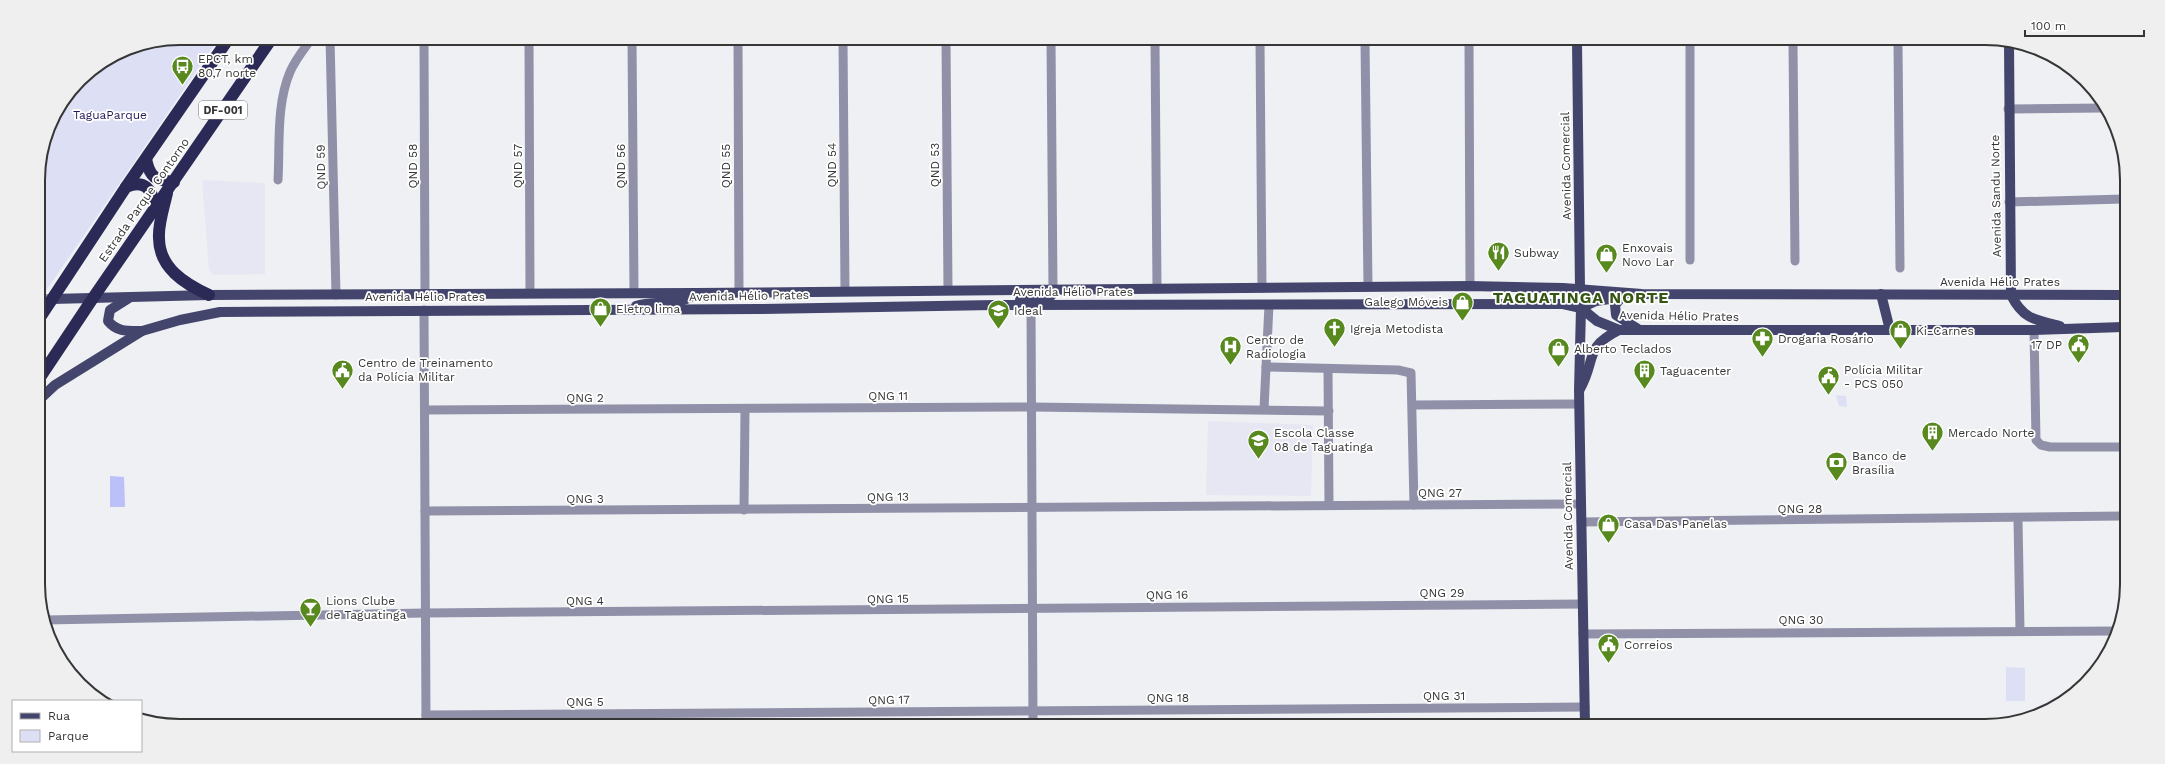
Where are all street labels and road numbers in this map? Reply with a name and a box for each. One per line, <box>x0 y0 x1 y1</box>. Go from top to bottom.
road number: DF-001 <box>199 101 247 119</box>
street label: Avenida Comercial <box>1558 111 1574 220</box>
street label: Avenida Sandu Norte <box>1988 134 2004 257</box>
street label: Estrada Parque Contorno <box>96 135 192 265</box>
street label: QND 54 <box>825 143 839 187</box>
street label: QND 53 <box>928 143 942 187</box>
street label: QND 59 <box>314 144 328 190</box>
street label: QND 58 <box>406 144 420 188</box>
street label: QND 57 <box>511 144 525 188</box>
street label: QND 56 <box>614 144 628 188</box>
street label: QND 55 <box>719 144 733 188</box>
street label: Avenida Hélio Prates <box>1940 275 2060 289</box>
street label: Avenida Hélio Prates <box>1013 285 1133 299</box>
street label: Avenida Hélio Prates <box>689 288 809 304</box>
street label: Avenida Hélio Prates <box>365 290 485 304</box>
street label: Avenida Hélio Prates <box>1619 308 1739 324</box>
street label: QNG 11 <box>868 389 908 403</box>
street label: QNG 2 <box>566 391 604 405</box>
street label: Avenida Comercial <box>1560 461 1576 570</box>
street label: QNG 27 <box>1418 486 1462 500</box>
street label: QNG 13 <box>867 490 909 504</box>
street label: QNG 3 <box>566 492 604 506</box>
street label: QNG 28 <box>1778 502 1822 516</box>
street label: QNG 29 <box>1420 586 1464 600</box>
street label: QNG 16 <box>1146 588 1188 602</box>
street label: QNG 15 <box>867 592 909 606</box>
street label: QNG 4 <box>566 594 604 608</box>
street label: QNG 30 <box>1778 613 1824 627</box>
street label: QNG 31 <box>1423 689 1465 703</box>
street label: QNG 18 <box>1147 691 1189 705</box>
street label: QNG 17 <box>868 693 910 707</box>
street label: QNG 5 <box>566 695 604 709</box>

